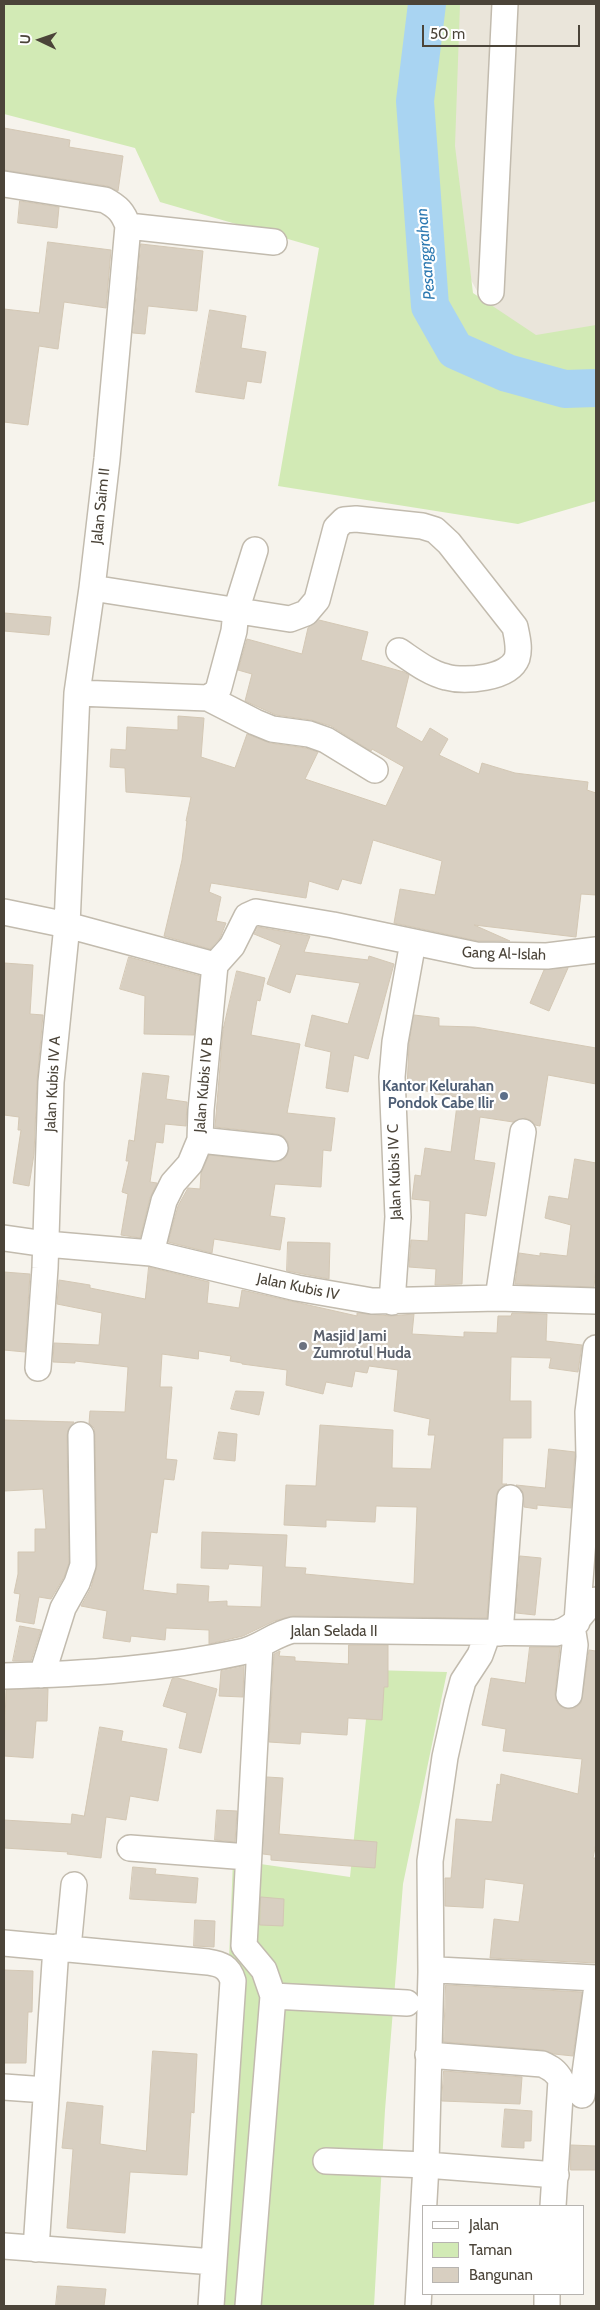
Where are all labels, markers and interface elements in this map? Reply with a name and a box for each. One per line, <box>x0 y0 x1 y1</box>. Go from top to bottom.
north arrow <box>15 15 65 65</box>
scale bar <box>425 15 582 47</box>
text: 50 m <box>430 25 465 43</box>
text: U <box>16 34 34 45</box>
water label: Pesanggrahan <box>412 207 440 301</box>
street label: Jalan Saim II <box>88 467 114 545</box>
street label: Gang Al-Islah <box>462 944 546 964</box>
street label: Jalan Kubis IV A <box>41 1036 65 1132</box>
street label: Jalan Kubis IV B <box>191 1037 217 1133</box>
place label: Kantor Kelurahan Pondok Cabe Ilir <box>382 1078 494 1113</box>
marker: Kantor Kelurahan Pondok Cabe Ilir <box>498 1090 510 1102</box>
street label: Jalan Kubis IV C <box>384 1124 406 1220</box>
street label: Jalan Kubis IV <box>255 1270 341 1304</box>
place label: Masjid Jami Zumrotul Huda <box>313 1328 411 1363</box>
marker: Masjid Jami Zumrotul Huda <box>297 1340 309 1352</box>
street label: Jalan Selada II <box>290 1623 378 1641</box>
legend <box>422 2205 585 2295</box>
text: Jalan <box>469 2216 499 2234</box>
text: Taman <box>469 2241 512 2259</box>
text: Bangunan <box>469 2266 533 2284</box>

